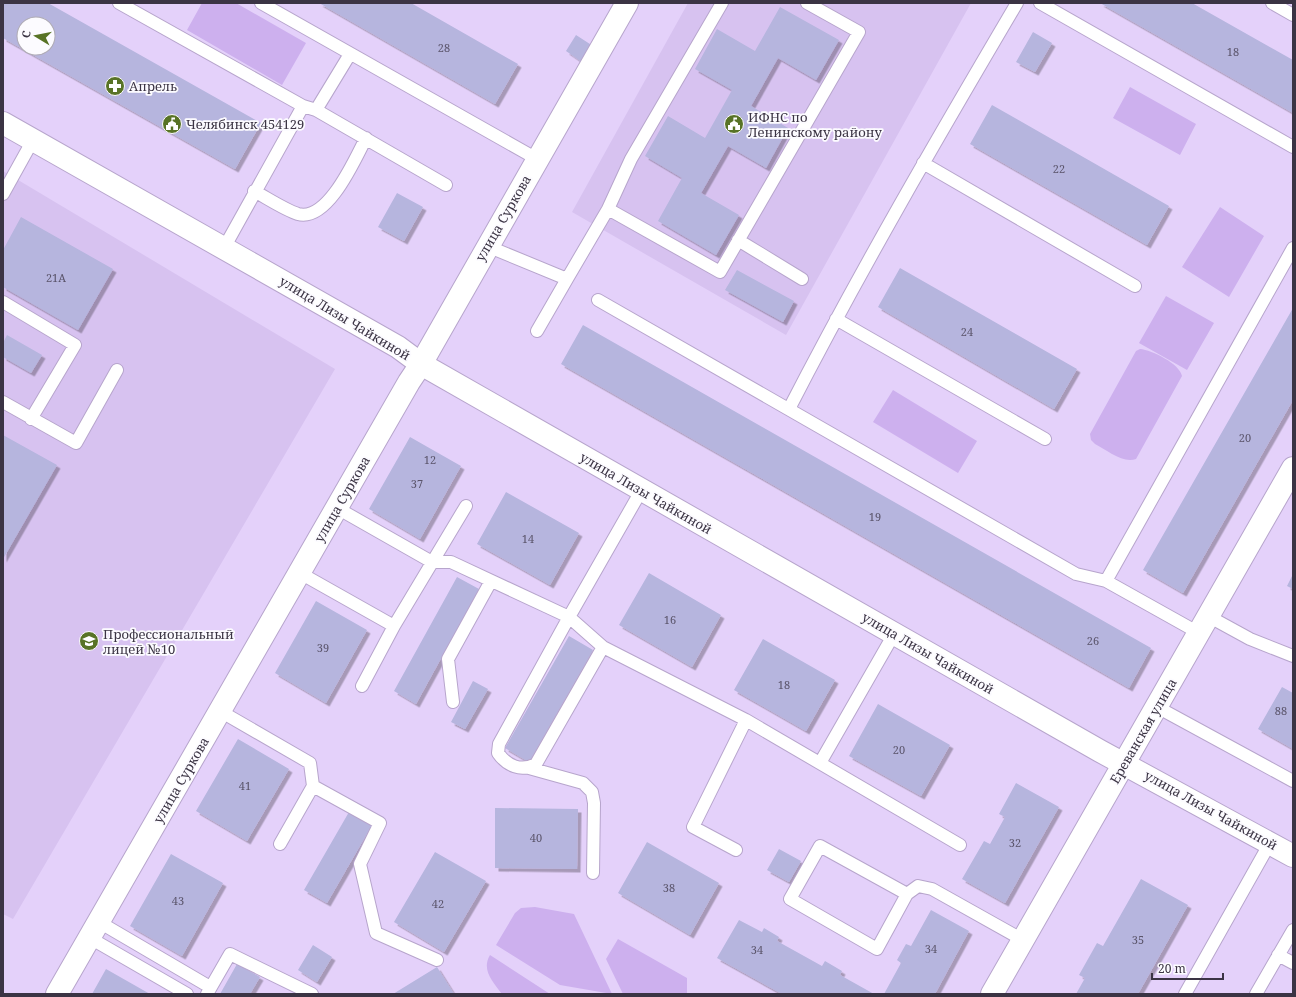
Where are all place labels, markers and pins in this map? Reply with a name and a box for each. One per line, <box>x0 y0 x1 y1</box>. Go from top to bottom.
pharmacy icon: Апрель <box>104 75 126 97</box>
place label: Апрель <box>129 77 177 95</box>
place label: ИФНС по Ленинскому району <box>748 108 882 141</box>
public building icon: Челябинск 454129 <box>161 113 183 135</box>
public building icon: ИФНС по Ленинскому району <box>723 113 745 135</box>
place label: Челябинск 454129 <box>186 115 304 133</box>
place label: Профессиональный лицей №10 <box>103 625 234 658</box>
school or university icon: Профессиональный лицей №10 <box>78 630 100 652</box>

